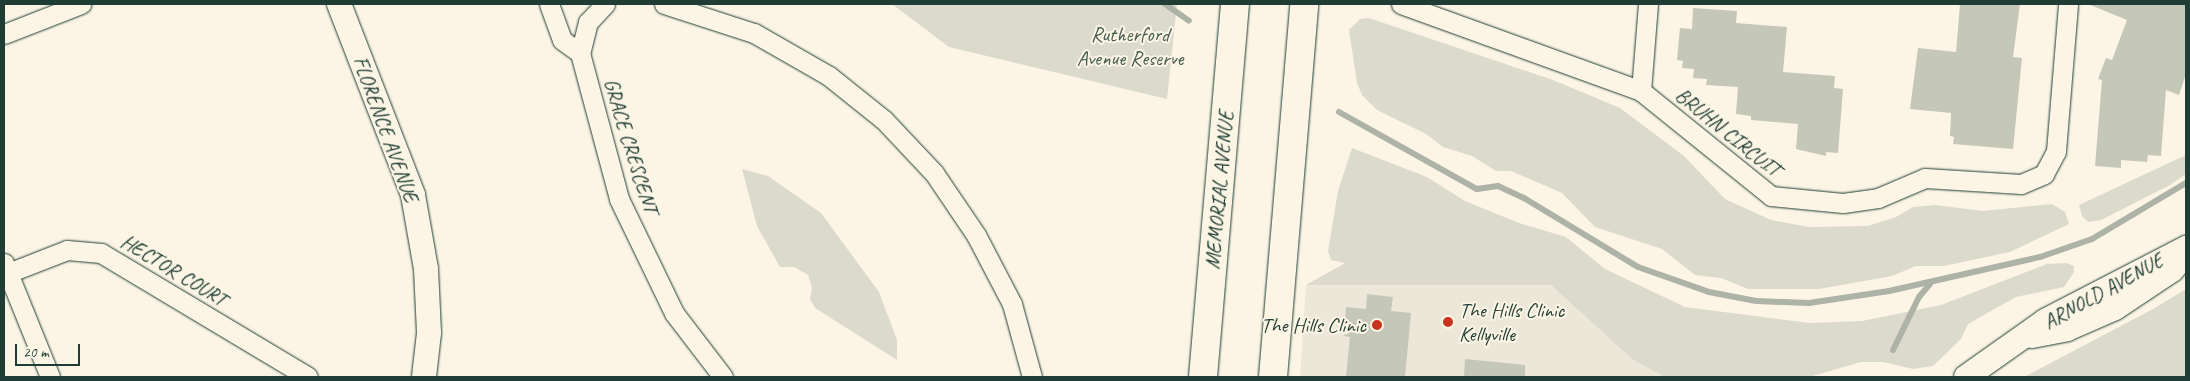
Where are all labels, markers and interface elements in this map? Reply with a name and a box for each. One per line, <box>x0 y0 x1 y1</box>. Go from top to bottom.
park label: Rutherford Avenue Reserve <box>1077 21 1183 71</box>
street label: FLORENCE AVENUE <box>348 53 424 205</box>
street label: GRACE CRESCENT <box>598 75 664 217</box>
street label: BRUHN CIRCUIT <box>1670 82 1786 182</box>
street label: MEMORIAL AVENUE <box>1200 110 1238 270</box>
street label: HECTOR COURT <box>116 229 232 311</box>
street label: ARNOLD AVENUE <box>2038 248 2168 334</box>
place label: The Hills Clinic Kellyville <box>1459 297 1565 347</box>
place label: The Hills Clinic <box>1260 312 1366 338</box>
marker: The Hills Clinic Kellyville <box>1441 315 1455 329</box>
marker: The Hills Clinic <box>1370 318 1384 332</box>
scale bar <box>18 334 82 366</box>
text: 20 m <box>23 343 49 362</box>

